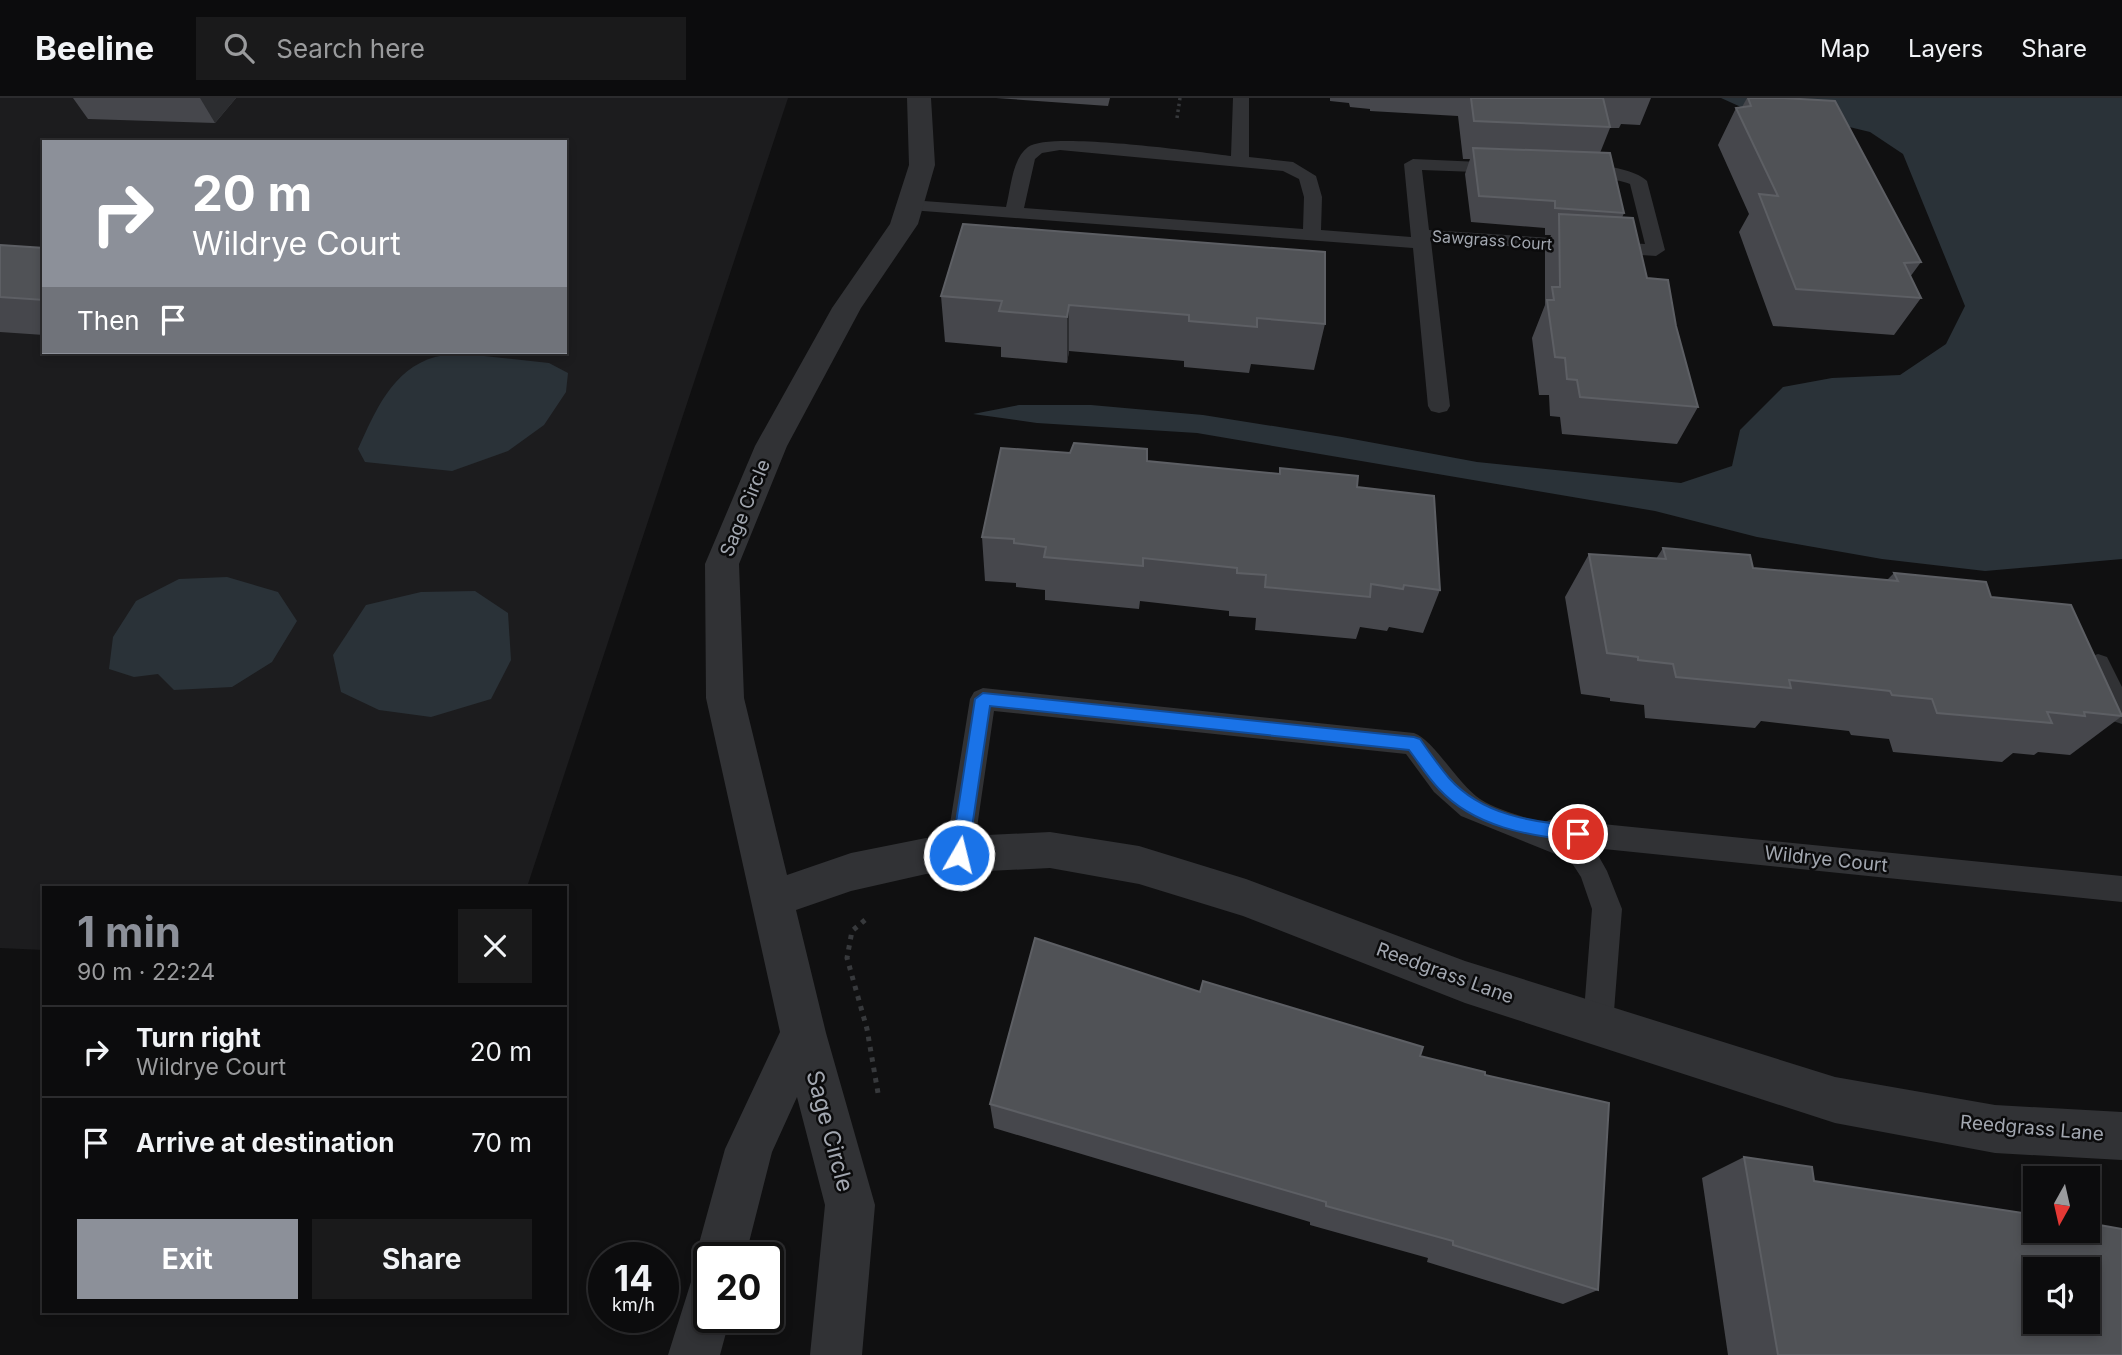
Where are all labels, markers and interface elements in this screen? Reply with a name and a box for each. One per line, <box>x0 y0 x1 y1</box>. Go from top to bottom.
search box <box>196 17 686 80</box>
text: Beeline <box>35 28 154 68</box>
icon: search <box>220 29 258 67</box>
text: Search here <box>276 33 425 64</box>
text: Map <box>1820 34 1870 63</box>
text: Layers <box>1908 34 1983 63</box>
text: Share <box>2021 34 2087 63</box>
text: 20 m <box>192 164 312 223</box>
icon: right <box>77 168 168 259</box>
text: Wildrye Court <box>192 224 401 263</box>
street label: Sawgrass Court <box>1431 226 1553 254</box>
icon: arrive <box>154 301 192 339</box>
text: Then <box>77 305 140 336</box>
street label: Sage Circle <box>715 456 775 560</box>
pin <box>1548 804 1608 864</box>
icon: arrive <box>1559 815 1597 853</box>
position arrow <box>922 818 996 892</box>
street label: Wildrye Court <box>1763 841 1889 877</box>
text: 1 min <box>77 906 181 957</box>
button: close <box>458 909 532 983</box>
street label: Reedgrass Lane <box>1373 938 1517 1008</box>
text: 90 m · 22:24 <box>77 958 215 986</box>
text: Turn right <box>136 1022 261 1053</box>
icon: right <box>77 1033 115 1071</box>
text: 20 m <box>470 1036 532 1067</box>
text: Wildrye Court <box>136 1053 286 1081</box>
street label: Sage Circle <box>800 1067 860 1195</box>
street label: Reedgrass Lane <box>1959 1110 2105 1146</box>
icon: arrive <box>77 1124 115 1162</box>
text: Arrive at destination <box>136 1127 395 1158</box>
text: 70 m <box>471 1127 532 1158</box>
north arrow <box>2023 1166 2100 1242</box>
map controls <box>2023 1166 2100 1334</box>
button: Exit <box>77 1219 298 1299</box>
button: Share <box>312 1219 532 1299</box>
speed limit sign: 20 <box>693 1242 784 1333</box>
text: 14 <box>614 1257 653 1299</box>
button: sound <box>2023 1257 2100 1334</box>
text: km/h <box>612 1294 655 1315</box>

